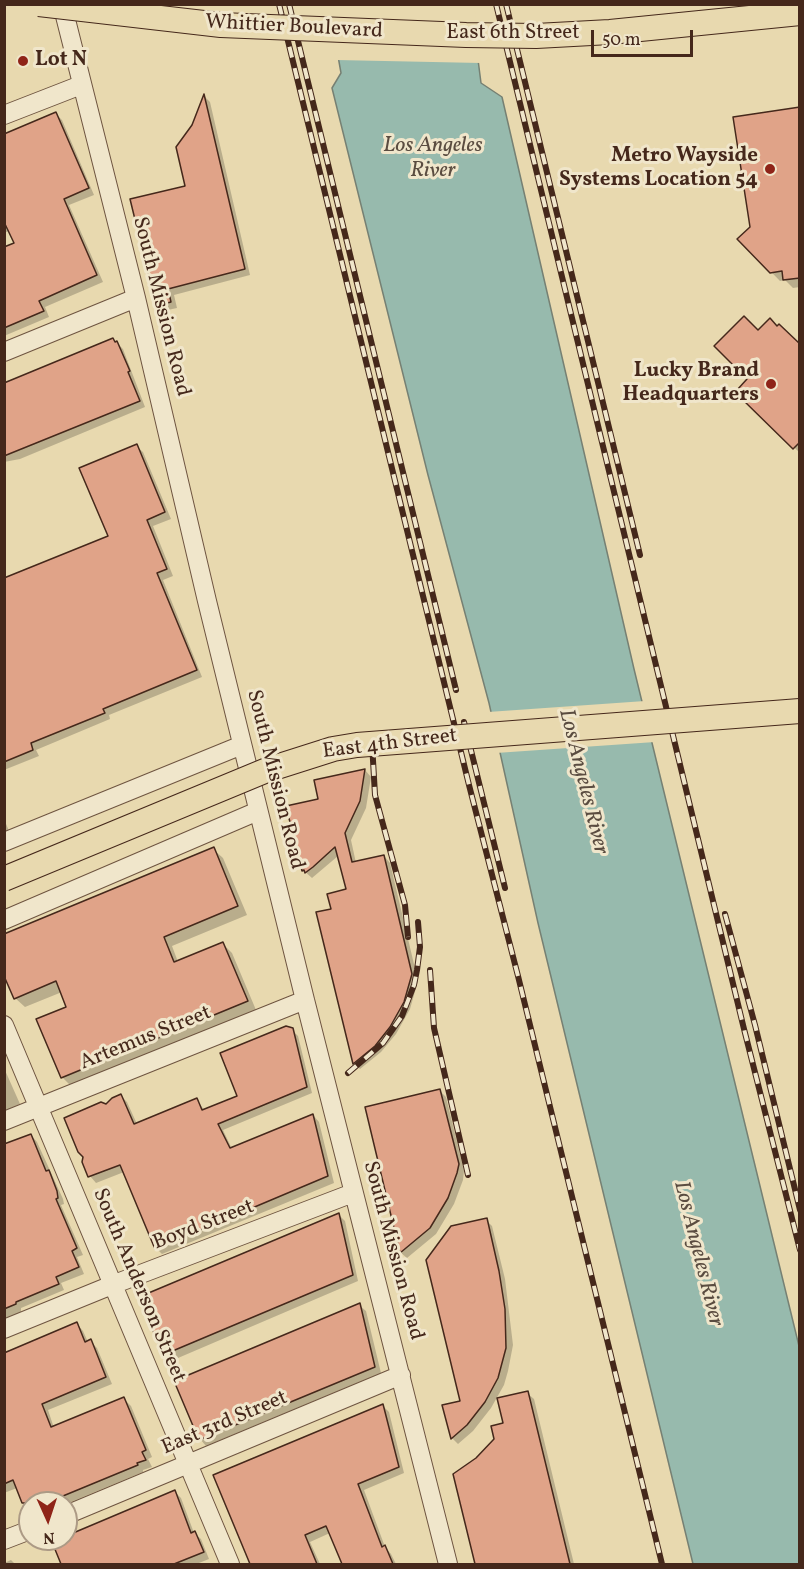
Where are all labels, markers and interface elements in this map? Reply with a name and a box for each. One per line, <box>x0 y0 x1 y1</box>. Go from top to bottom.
street label: Whittier Boulevard <box>205 11 383 45</box>
scale bar <box>594 18 696 56</box>
street label: East 6th Street <box>446 21 580 47</box>
text: 50 m <box>602 28 641 53</box>
place label: Lot N <box>35 48 87 74</box>
marker: Lot N <box>16 54 30 68</box>
water label: Los Angeles River <box>383 134 483 186</box>
place label: Metro Wayside Systems Location 54 <box>559 144 758 194</box>
marker: Metro Wayside Systems Location 54 <box>763 162 777 176</box>
street label: South Mission Road <box>125 215 195 399</box>
place label: Lucky Brand Headquarters <box>623 359 759 409</box>
marker: Lucky Brand Headquarters <box>764 377 778 391</box>
street label: South Mission Road <box>239 688 309 872</box>
water label: Los Angeles River <box>551 707 613 857</box>
street label: East 4th Street <box>321 724 459 766</box>
street label: Artemus Street <box>77 1001 215 1077</box>
street label: South Mission Road <box>356 1159 428 1343</box>
water label: Los Angeles River <box>666 1179 728 1329</box>
street label: South Anderson Street <box>86 1185 190 1387</box>
street label: Boyd Street <box>150 1195 258 1257</box>
street label: East 3rd Street <box>158 1386 292 1462</box>
north arrow <box>18 1491 78 1551</box>
text: N <box>42 1526 55 1548</box>

